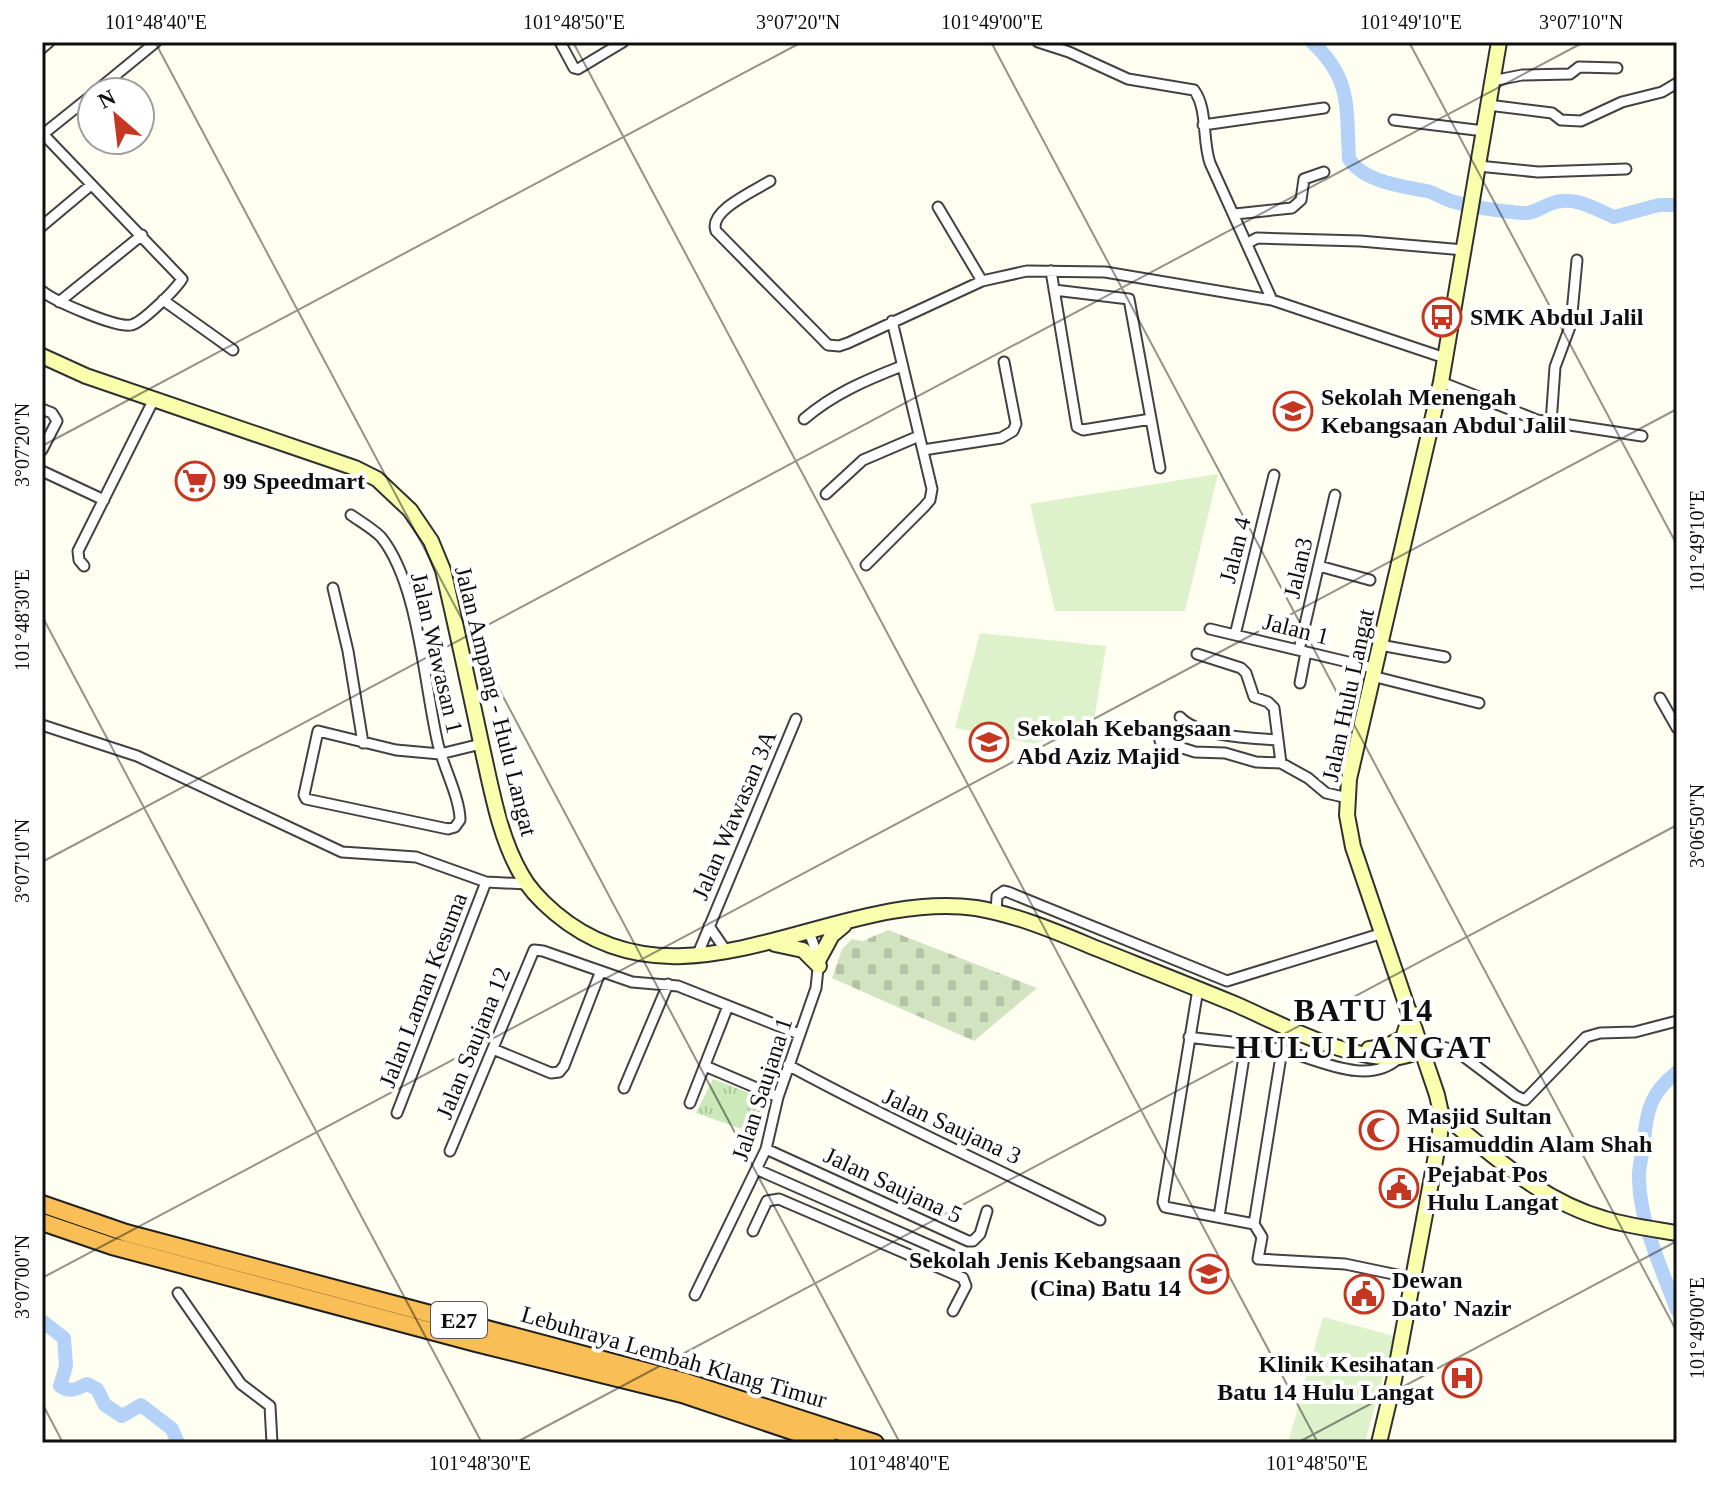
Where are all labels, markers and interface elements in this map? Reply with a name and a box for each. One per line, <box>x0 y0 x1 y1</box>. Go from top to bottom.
text: 101°48'40"E <box>105 11 207 33</box>
text: 101°48'50"E <box>523 11 625 33</box>
text: 3°07'20"N <box>756 11 840 33</box>
text: 101°49'00"E <box>941 11 1043 33</box>
text: 101°49'10"E <box>1360 11 1462 33</box>
text: 3°07'10"N <box>1539 11 1623 33</box>
north arrow <box>76 76 156 156</box>
text: N <box>94 84 120 114</box>
bus stop icon: SMK Abdul Jalil <box>1421 296 1463 338</box>
place label: SMK Abdul Jalil <box>1470 304 1644 330</box>
place label: Sekolah Menengah Kebangsaan Abdul Jalil <box>1321 384 1567 438</box>
school or university icon: Sekolah Menengah Kebangsaan Abdul Jalil <box>1272 390 1314 432</box>
text: 3°07'20"N <box>11 403 33 487</box>
supermarket icon: 99 Speedmart <box>174 460 216 502</box>
place label: 99 Speedmart <box>223 468 365 494</box>
text: 101°49'10"E <box>1686 490 1708 592</box>
street label: Jalan 4 <box>1214 514 1256 586</box>
street label: Jalan3 <box>1278 535 1318 601</box>
street label: Jalan Ampang - Hulu Langat <box>450 563 542 839</box>
text: 101°48'30"E <box>11 569 33 671</box>
street label: Jalan Wawasan 1 <box>406 570 468 736</box>
street label: Jalan Hulu Langat <box>1317 606 1379 784</box>
street label: Jalan 1 <box>1260 608 1332 650</box>
place label: Sekolah Kebangsaan Abd Aziz Majid <box>1017 715 1231 769</box>
school or university icon: Sekolah Kebangsaan Abd Aziz Majid <box>968 721 1010 763</box>
street label: Jalan Wawasan 3A <box>687 726 782 904</box>
text: 3°06'50"N <box>1686 784 1708 868</box>
text: 3°07'10"N <box>11 819 33 903</box>
street label: Jalan Laman Kesuma <box>374 889 472 1091</box>
street label: Jalan Saujana 12 <box>431 963 515 1123</box>
district label: BATU 14 HULU LANGAT <box>1236 992 1492 1065</box>
street label: Jalan Saujana 1 <box>727 1014 797 1164</box>
street label: Jalan Saujana 3 <box>879 1083 1025 1169</box>
place label: Masjid Sultan Hisamuddin Alam Shah <box>1407 1103 1652 1157</box>
mosque icon: Masjid Sultan Hisamuddin Alam Shah <box>1358 1109 1400 1151</box>
street label: Jalan Saujana 5 <box>820 1142 966 1228</box>
place label: Pejabat Pos Hulu Langat <box>1427 1161 1558 1215</box>
public building icon: Pejabat Pos Hulu Langat <box>1378 1167 1420 1209</box>
text: 3°07'00"N <box>11 1235 33 1319</box>
place label: Sekolah Jenis Kebangsaan (Cina) Batu 14 <box>909 1247 1181 1301</box>
school or university icon: Sekolah Jenis Kebangsaan (Cina) Batu 14 <box>1188 1253 1230 1295</box>
place label: Dewan Dato' Nazir <box>1392 1267 1512 1321</box>
public building icon: Dewan Dato' Nazir <box>1343 1273 1385 1315</box>
text: 101°49'00"E <box>1686 1277 1708 1379</box>
street label: Lebuhraya Lembah Klang Timur <box>518 1301 830 1413</box>
road number: E27 <box>431 1302 487 1338</box>
place label: Klinik Kesihatan Batu 14 Hulu Langat <box>1217 1351 1434 1405</box>
hospital icon: Klinik Kesihatan Batu 14 Hulu Langat <box>1441 1357 1483 1399</box>
text: 101°48'30"E <box>429 1452 531 1474</box>
text: 101°48'40"E <box>848 1452 950 1474</box>
text: 101°48'50"E <box>1266 1452 1368 1474</box>

